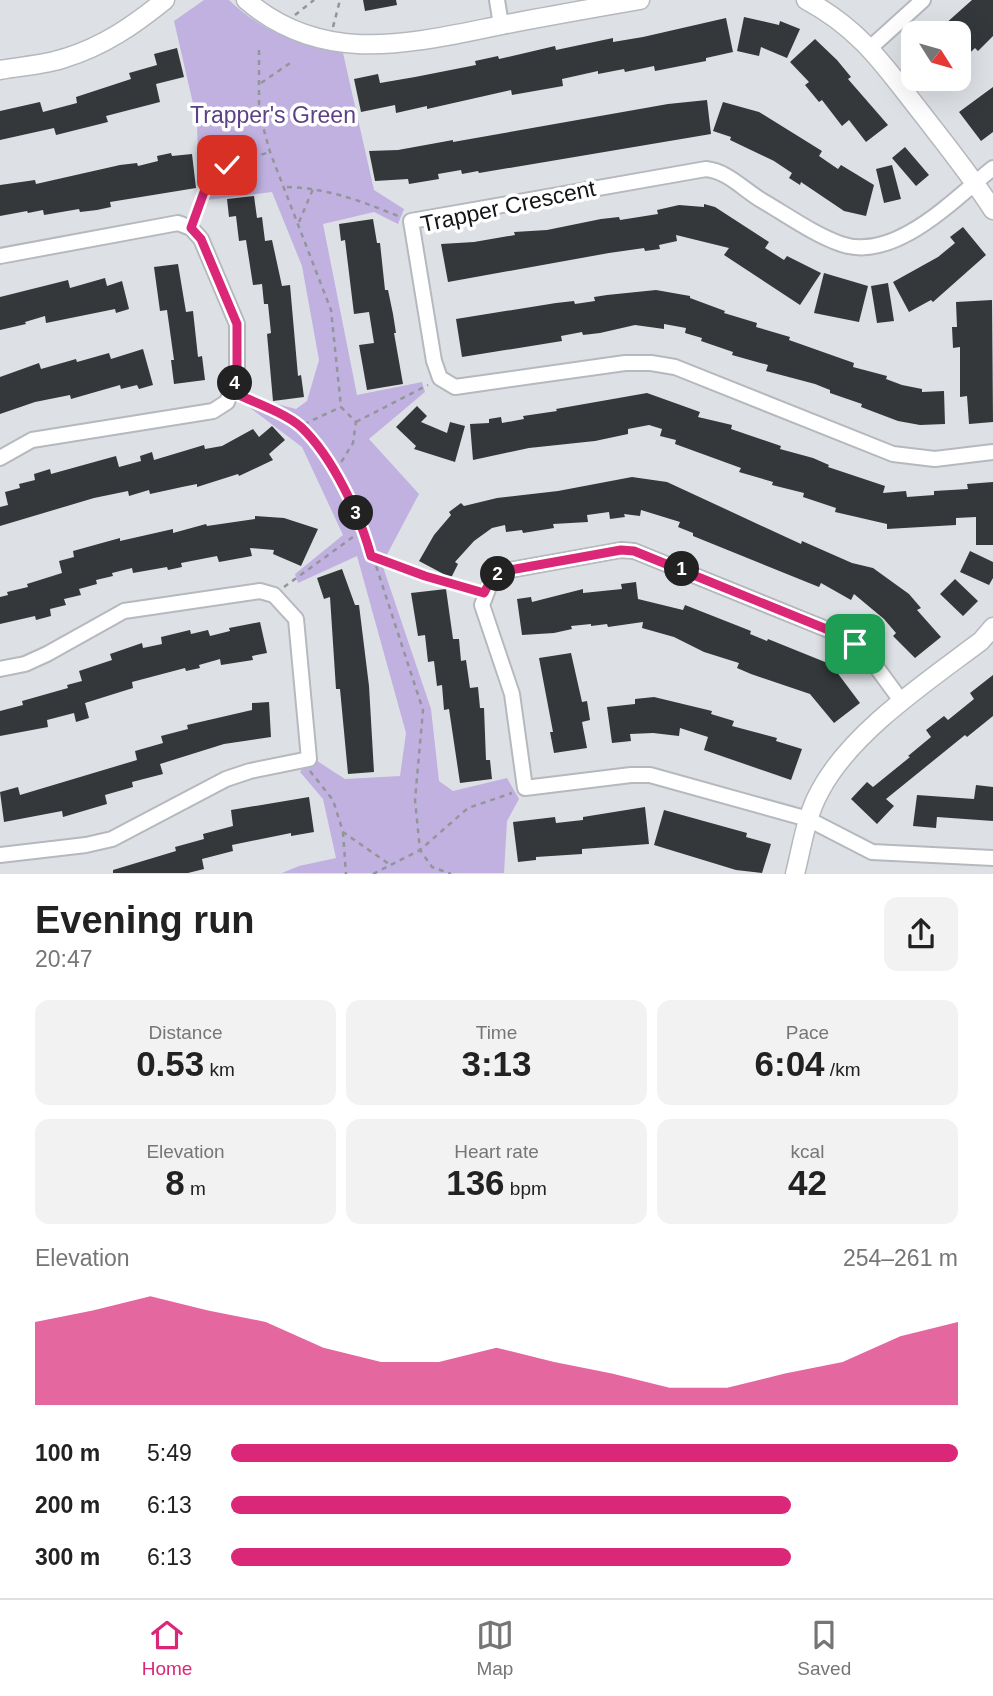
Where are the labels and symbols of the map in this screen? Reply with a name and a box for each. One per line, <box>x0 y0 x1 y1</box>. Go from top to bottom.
north arrow <box>901 21 971 91</box>
park label: Trapper's Green <box>190 102 356 128</box>
pin <box>197 135 257 195</box>
street label: Trapper Crescent <box>418 175 598 237</box>
pin: 4 <box>218 366 252 400</box>
pin: 3 <box>338 496 374 530</box>
pin: 1 <box>664 552 700 586</box>
pin: 2 <box>480 556 516 592</box>
pin <box>825 614 885 674</box>

